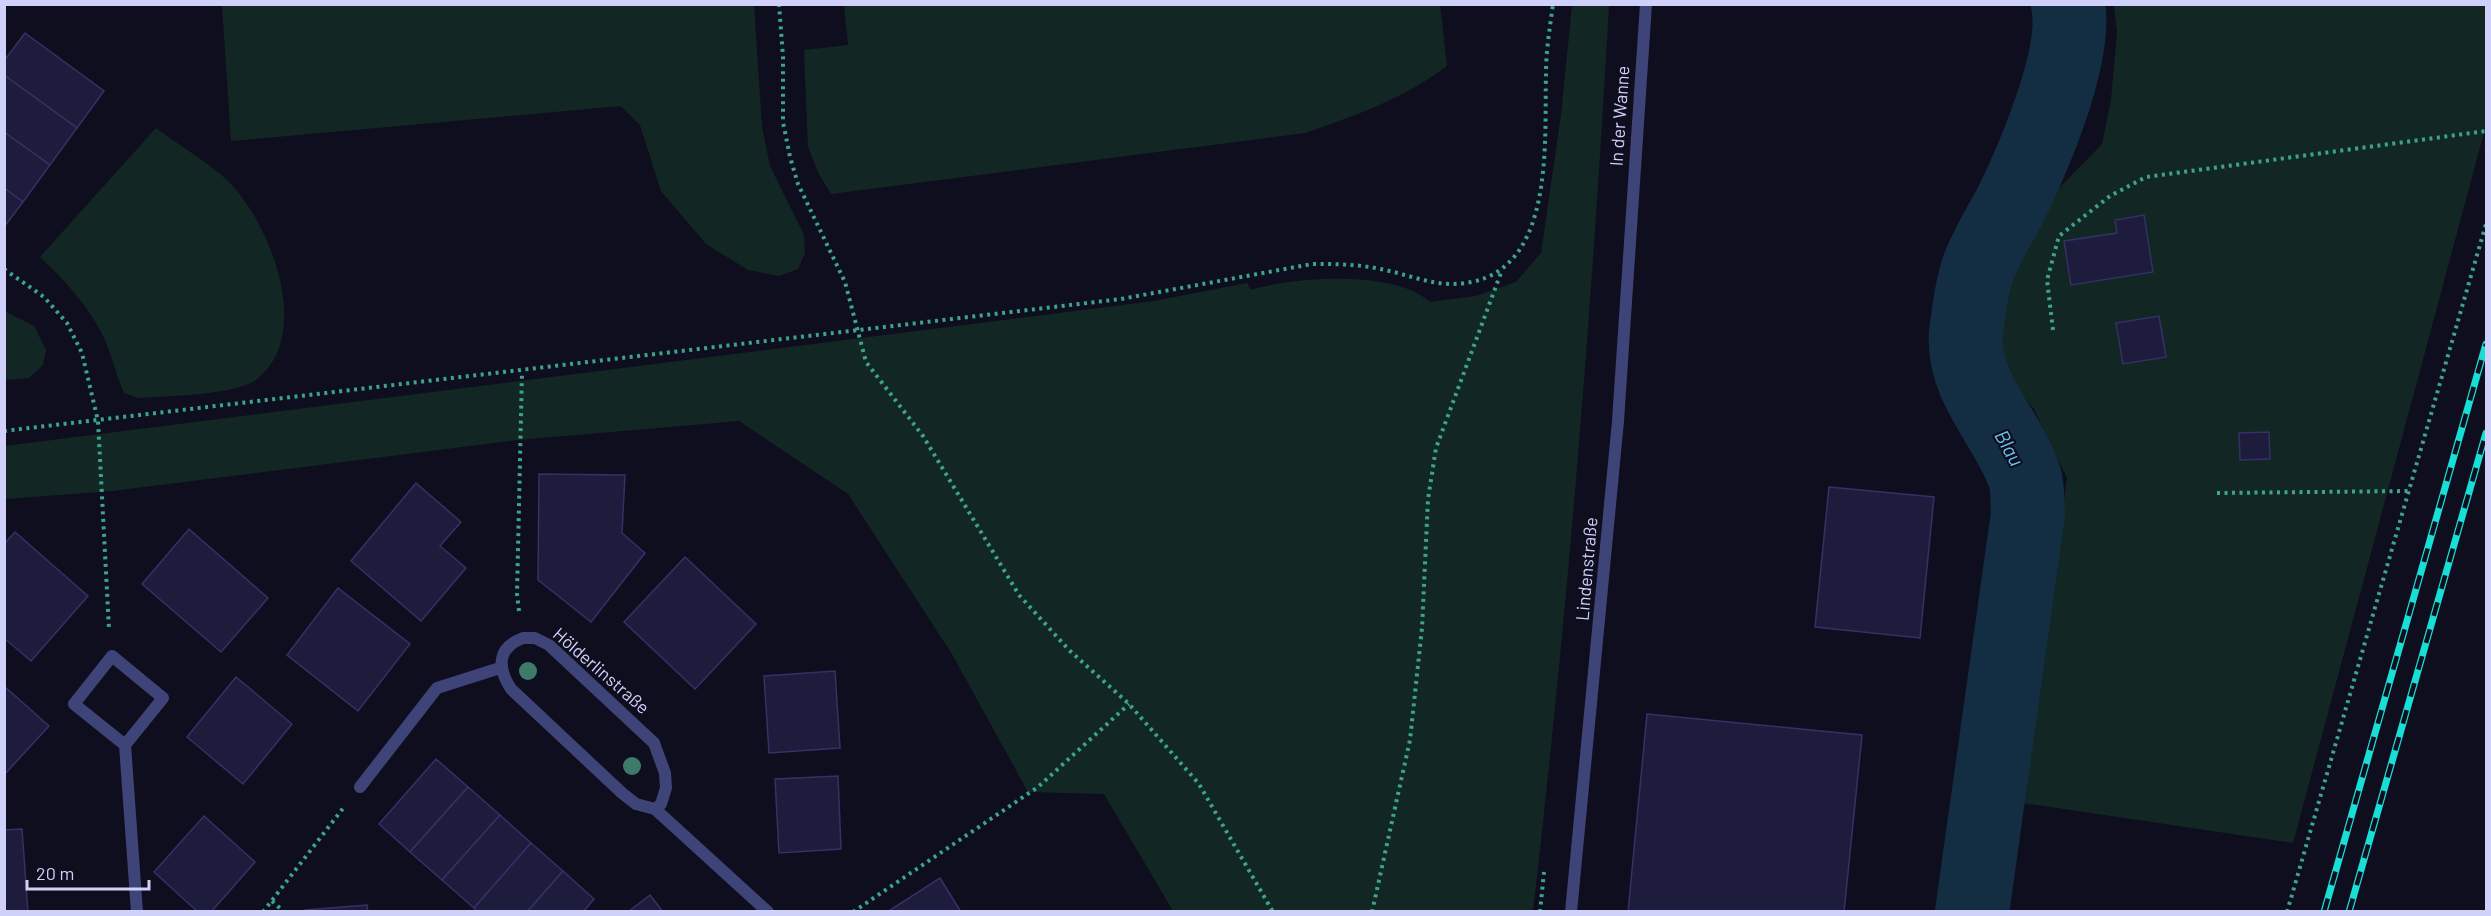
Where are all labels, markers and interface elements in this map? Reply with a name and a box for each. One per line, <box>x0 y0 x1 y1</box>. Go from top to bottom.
street label: In der Wanne <box>1605 65 1633 167</box>
water label: Blau <box>1990 425 2029 470</box>
street label: Lindenstraße <box>1571 516 1601 622</box>
street label: Hölderlinstraße <box>549 622 654 718</box>
scale bar <box>27 853 148 891</box>
text: 20 m <box>36 862 74 884</box>

